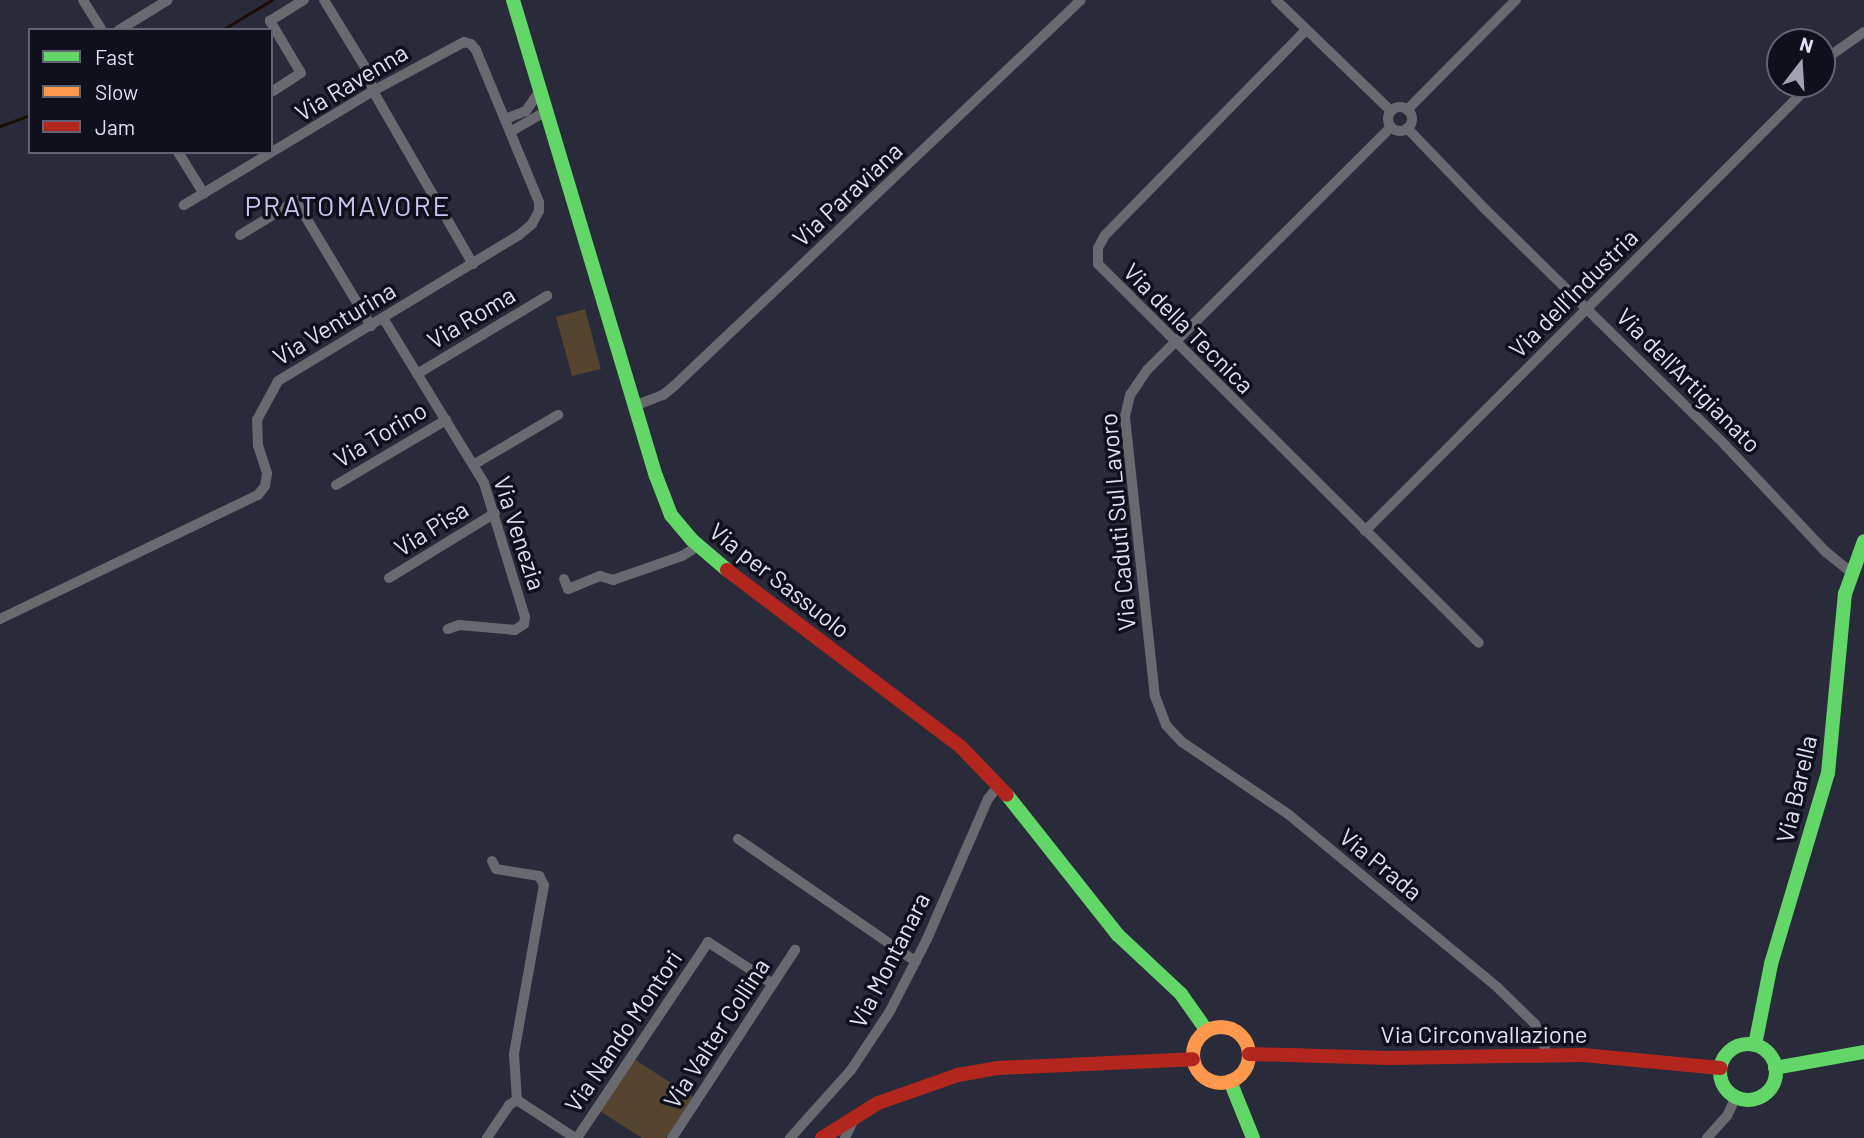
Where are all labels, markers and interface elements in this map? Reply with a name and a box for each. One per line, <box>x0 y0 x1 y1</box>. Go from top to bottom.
legend <box>28 28 273 154</box>
north arrow <box>1766 28 1836 98</box>
text: N <box>1797 32 1816 57</box>
street label: Via Ravenna <box>290 37 412 127</box>
text: Fast <box>95 44 135 69</box>
text: Slow <box>95 79 138 104</box>
text: Jam <box>95 114 135 139</box>
street label: Via Paraviana <box>786 136 908 252</box>
district label: PRATOMAVORE <box>246 188 450 222</box>
street label: Via dell’Industria <box>1503 223 1643 363</box>
street label: Via della Tecnica <box>1118 257 1260 399</box>
street label: Via Venturina <box>268 275 400 371</box>
street label: Via Roma <box>422 280 520 354</box>
street label: Via dell'Artigianato <box>1611 302 1767 458</box>
street label: Via Torino <box>328 395 432 473</box>
street label: Via Caduti Sul Lavoro <box>1093 412 1141 632</box>
street label: Via Venezia <box>488 473 552 593</box>
street label: Via Pisa <box>389 494 473 562</box>
street label: Via per Sassuolo <box>704 516 856 644</box>
street label: Via Barella <box>1770 733 1822 845</box>
street label: Via Prada <box>1334 822 1428 906</box>
street label: Via Montanara <box>843 888 935 1032</box>
street label: Via Nando Montori <box>558 945 688 1117</box>
street label: Via Valter Collina <box>657 953 775 1113</box>
street label: Via Circonvallazione <box>1381 1020 1587 1048</box>

